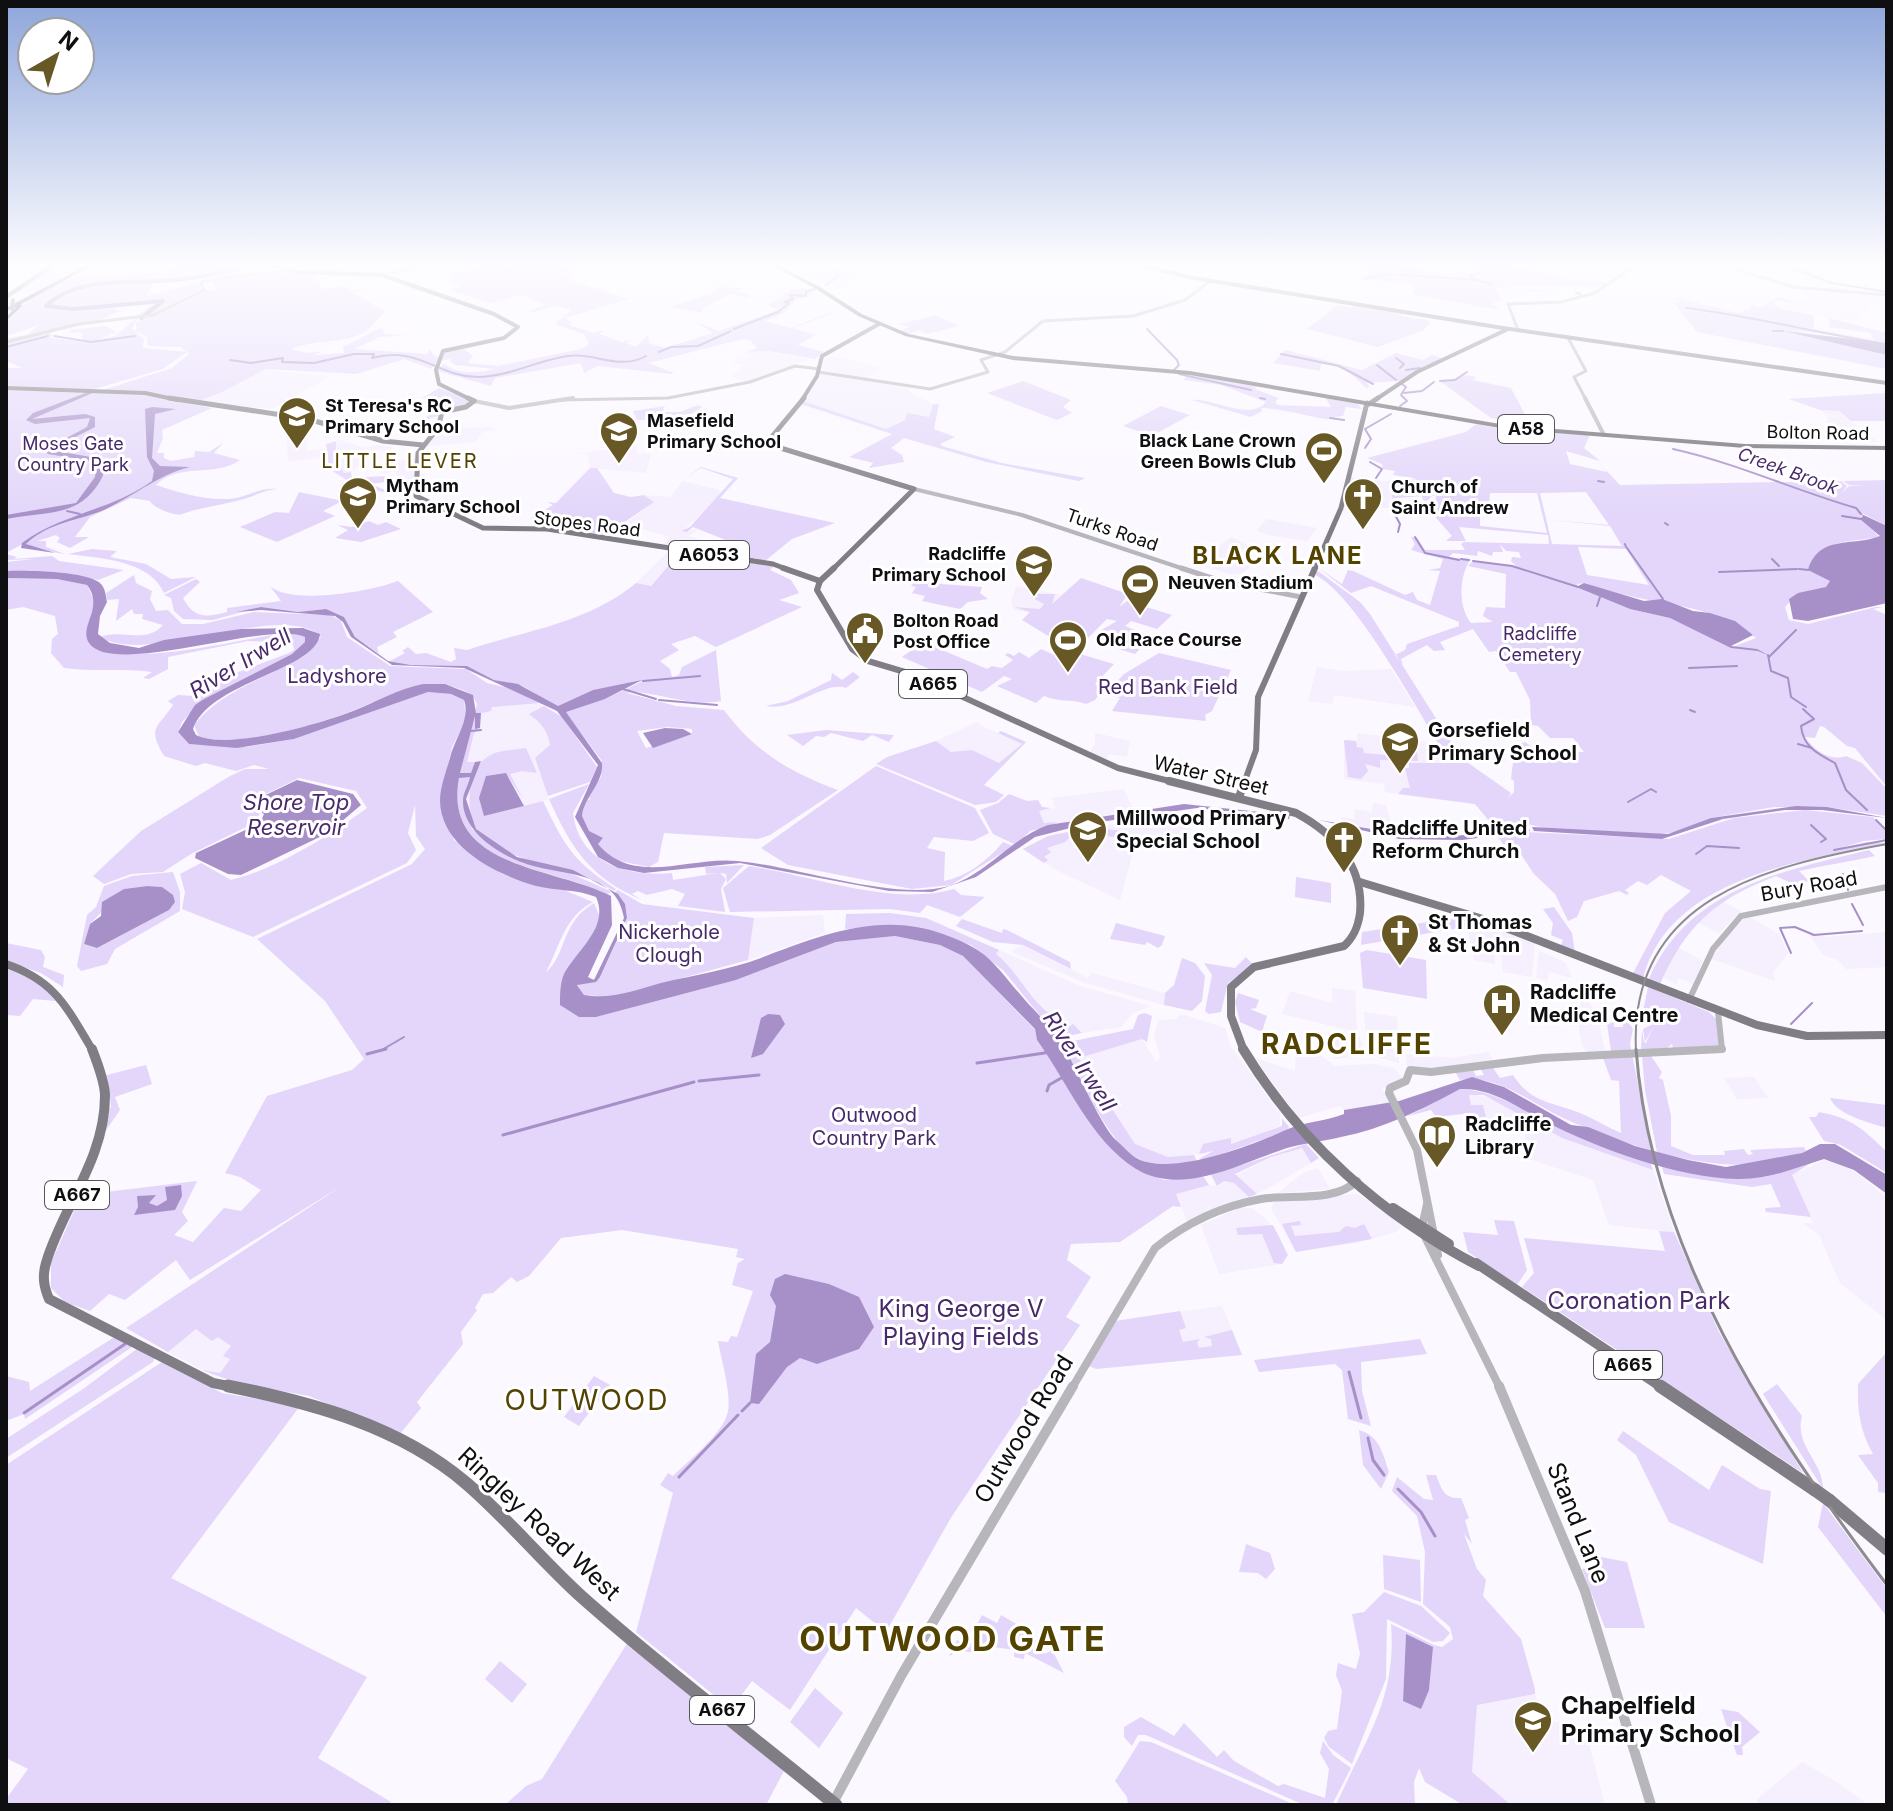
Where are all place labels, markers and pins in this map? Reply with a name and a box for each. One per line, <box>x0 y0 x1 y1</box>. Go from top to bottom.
school or university icon: St Teresa's RC Primary School <box>276 395 318 450</box>
place label: St Teresa's RC Primary School <box>325 395 459 437</box>
school or university icon: Masefield Primary School <box>598 410 640 465</box>
place label: Masefield Primary School <box>647 410 781 452</box>
place label: Black Lane Crown Green Bowls Club <box>1139 430 1296 472</box>
sports icon: Black Lane Crown Green Bowls Club <box>1303 430 1345 485</box>
school or university icon: Mytham Primary School <box>337 475 379 530</box>
place label: Mytham Primary School <box>386 475 520 517</box>
church icon: Church of Saint Andrew <box>1342 476 1384 531</box>
place label: Church of Saint Andrew <box>1391 476 1510 518</box>
place label: Radcliffe Primary School <box>872 543 1006 585</box>
school or university icon: Radcliffe Primary School <box>1013 543 1055 598</box>
sports icon: Neuven Stadium <box>1119 562 1161 617</box>
place label: Neuven Stadium <box>1168 572 1313 593</box>
public building icon: Bolton Road Post Office <box>844 610 886 665</box>
place label: Bolton Road Post Office <box>893 610 999 652</box>
sports icon: Old Race Course <box>1047 619 1089 674</box>
place label: Old Race Course <box>1096 629 1242 650</box>
place label: Gorsefield Primary School <box>1428 718 1577 765</box>
school or university icon: Gorsefield Primary School <box>1379 720 1421 775</box>
place label: Millwood Primary Special School <box>1116 806 1287 853</box>
school or university icon: Millwood Primary Special School <box>1067 809 1109 864</box>
place label: Radcliffe United Reform Church <box>1372 816 1527 863</box>
church icon: Radcliffe United Reform Church <box>1323 819 1365 874</box>
place label: St Thomas & St John <box>1428 910 1532 957</box>
church icon: St Thomas & St John <box>1379 912 1421 967</box>
place label: Radcliffe Medical Centre <box>1530 980 1678 1027</box>
hospital icon: Radcliffe Medical Centre <box>1481 982 1523 1037</box>
place label: Radcliffe Library <box>1465 1112 1552 1159</box>
library icon: Radcliffe Library <box>1416 1114 1458 1169</box>
place label: Chapelfield Primary School <box>1561 1691 1740 1748</box>
school or university icon: Chapelfield Primary School <box>1512 1699 1554 1754</box>

